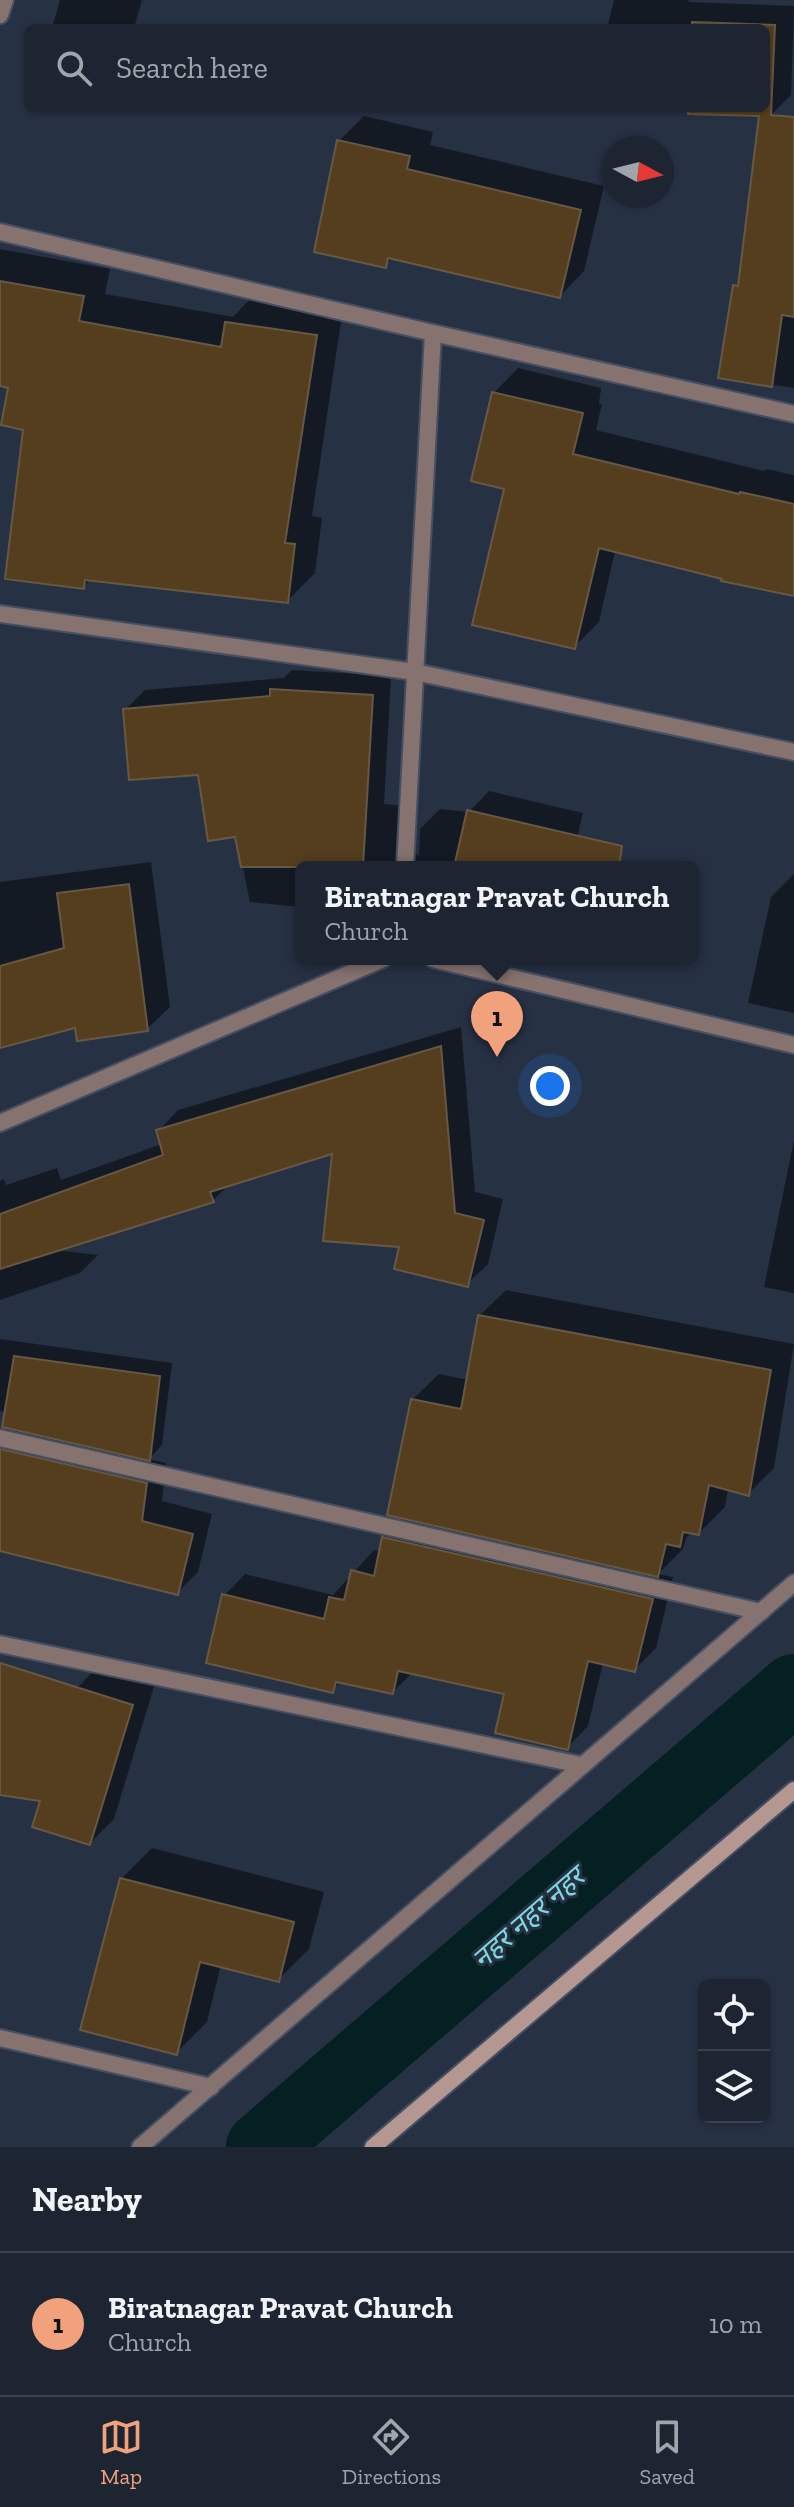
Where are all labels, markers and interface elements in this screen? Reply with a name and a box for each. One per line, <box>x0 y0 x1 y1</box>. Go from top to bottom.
search box <box>24 24 770 112</box>
icon: search <box>52 46 96 90</box>
text: Search here <box>116 50 268 86</box>
north arrow <box>602 136 674 208</box>
popup <box>295 861 699 965</box>
text: Biratnagar Pravat Church <box>325 879 669 915</box>
text: Church <box>325 915 408 947</box>
pin: 1 <box>471 991 523 1057</box>
your location <box>530 1066 570 1106</box>
water label: नहर नहर नहर <box>465 1857 595 1976</box>
map controls <box>698 1979 770 2123</box>
button: locate <box>698 1979 770 2051</box>
button: layers <box>698 2051 770 2123</box>
text: Nearby <box>32 2179 142 2220</box>
text: Biratnagar Pravat Church <box>108 2290 453 2326</box>
text: 1 <box>53 2308 63 2340</box>
text: 10 m <box>709 2308 762 2340</box>
text: Church <box>108 2326 191 2358</box>
tab: Map <box>99 2415 143 2490</box>
tab: Directions <box>342 2415 441 2490</box>
tab: Saved <box>640 2415 695 2490</box>

